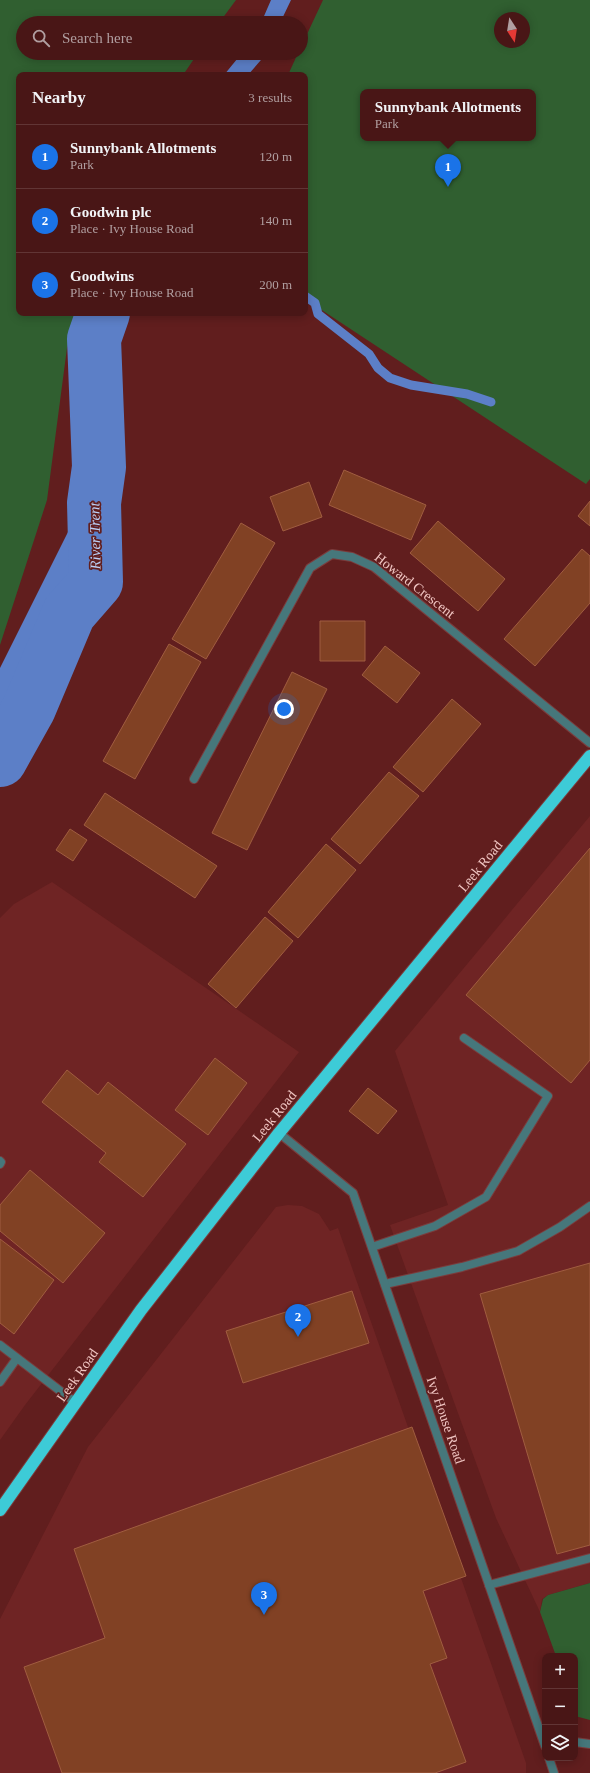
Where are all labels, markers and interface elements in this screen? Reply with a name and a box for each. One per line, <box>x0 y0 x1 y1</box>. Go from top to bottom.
north arrow <box>494 12 530 48</box>
search box <box>16 16 308 60</box>
icon: search <box>30 27 52 49</box>
text: Search here <box>62 30 132 46</box>
text: Nearby <box>32 88 86 107</box>
popup <box>360 89 536 141</box>
text: 3 results <box>248 90 292 105</box>
text: Sunnybank Allotments <box>375 99 521 115</box>
text: Park <box>375 116 399 131</box>
text: Sunnybank Allotments <box>70 140 216 156</box>
text: 1 <box>42 149 48 164</box>
text: 120 m <box>259 149 292 164</box>
pin: 1 <box>435 154 461 187</box>
text: Park <box>70 157 94 172</box>
text: Goodwin plc <box>70 204 151 220</box>
text: 2 <box>42 213 48 228</box>
text: 140 m <box>259 213 292 228</box>
text: Place · Ivy House Road <box>70 221 193 236</box>
text: Goodwins <box>70 268 134 284</box>
text: 3 <box>42 277 48 292</box>
text: 200 m <box>259 277 292 292</box>
text: Place · Ivy House Road <box>70 285 193 300</box>
water label: River Trent <box>86 501 104 571</box>
street label: Howard Crescent <box>372 549 458 621</box>
your location <box>274 699 294 719</box>
street label: Leek Road <box>455 838 505 895</box>
street label: Leek Road <box>249 1088 299 1145</box>
pin: 2 <box>285 1304 311 1337</box>
street label: Leek Road <box>54 1346 101 1405</box>
street label: Ivy House Road <box>424 1375 467 1466</box>
pin: 3 <box>251 1582 277 1615</box>
map controls <box>542 1653 578 1761</box>
button: + <box>542 1653 578 1689</box>
button: − <box>542 1689 578 1725</box>
button: layers <box>542 1725 578 1761</box>

